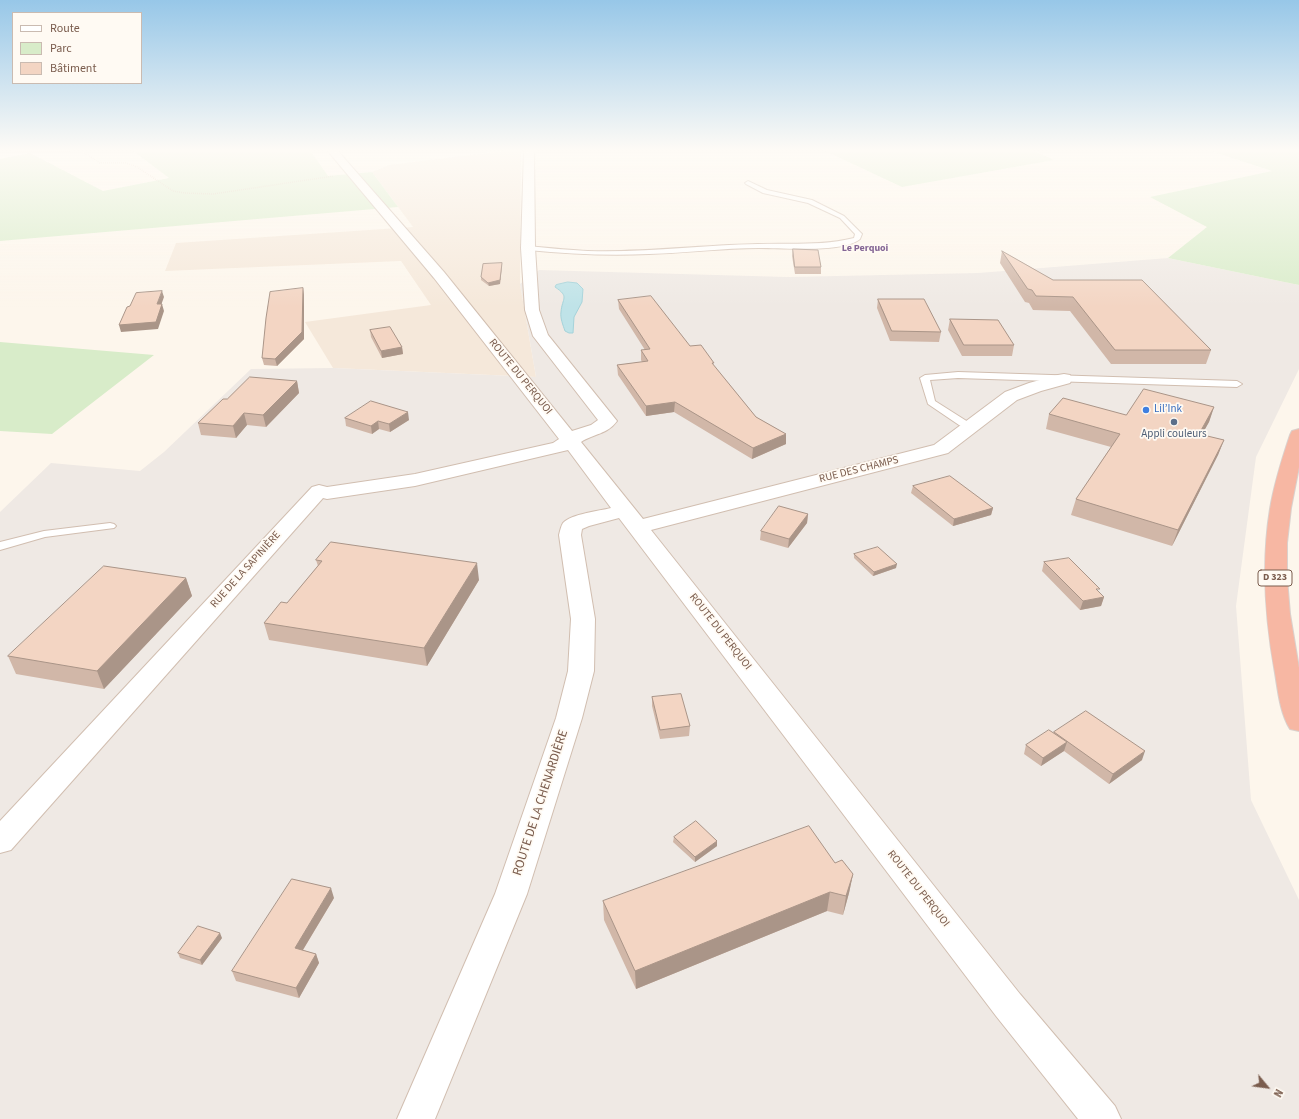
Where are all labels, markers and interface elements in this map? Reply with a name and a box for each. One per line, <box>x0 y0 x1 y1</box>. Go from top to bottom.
legend <box>12 12 142 84</box>
text: Route <box>50 20 80 37</box>
text: Parc <box>50 40 72 57</box>
text: Bâtiment <box>50 60 96 77</box>
district label: Le Perquoi <box>842 243 888 255</box>
street label: ROUTE DU PERQUOI <box>485 337 555 417</box>
place label: Lil’Ink <box>1154 403 1182 417</box>
marker: Lil’Ink <box>1141 405 1151 415</box>
marker: Appli couleurs <box>1169 417 1179 427</box>
place label: Appli couleurs <box>1141 428 1207 442</box>
street label: RUE DES CHAMPS <box>818 454 900 486</box>
street label: RUE DE LA SAPINIÈRE <box>208 529 284 611</box>
road number: D 323 <box>1258 570 1292 586</box>
street label: ROUTE DU PERQUOI <box>686 591 754 673</box>
street label: ROUTE DE LA CHENARDIÈRE <box>510 728 572 878</box>
street label: ROUTE DU PERQUOI <box>884 848 952 930</box>
north arrow <box>1247 1067 1287 1107</box>
text: N <box>1270 1086 1286 1100</box>

